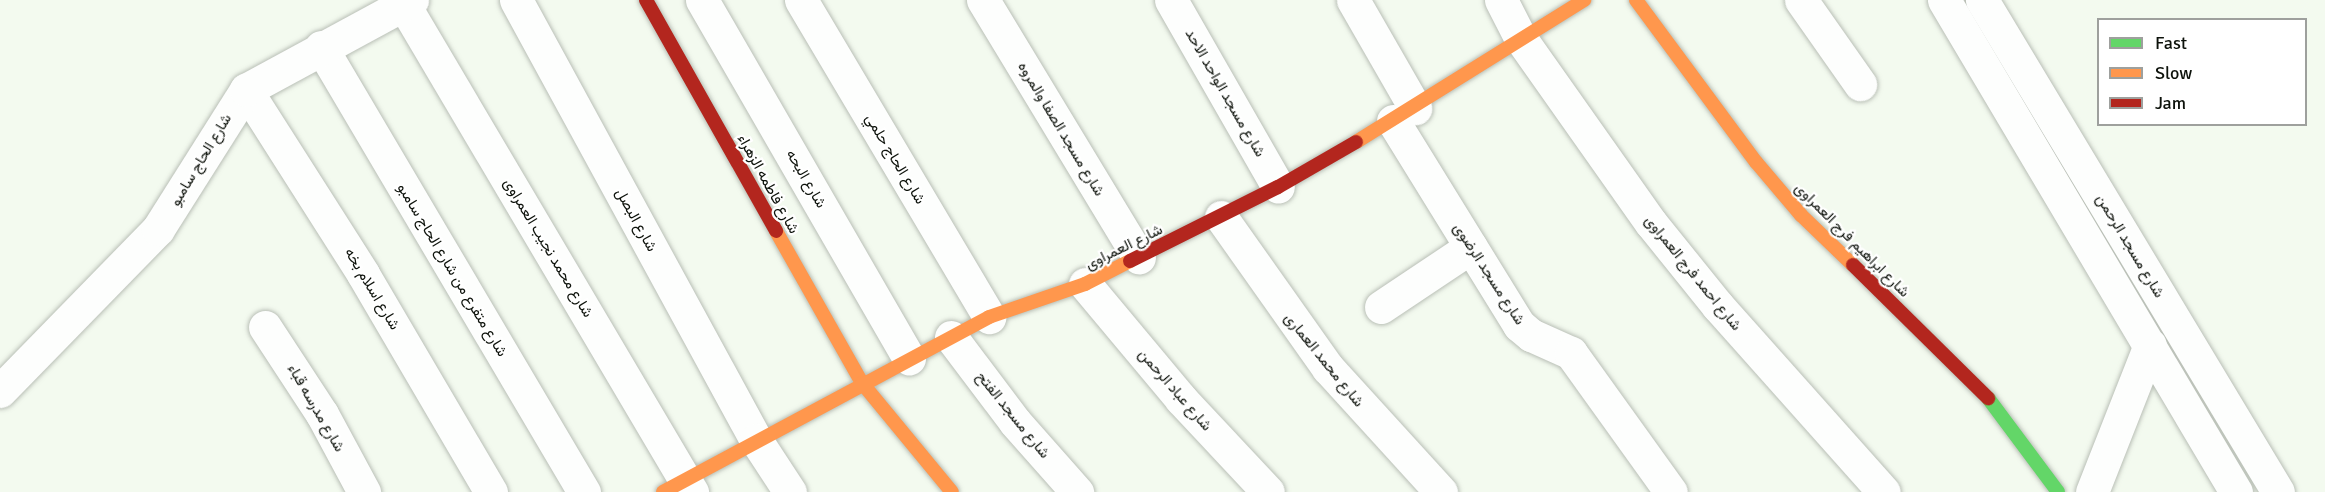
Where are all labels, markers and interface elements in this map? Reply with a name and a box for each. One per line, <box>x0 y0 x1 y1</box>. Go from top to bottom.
legend <box>2097 18 2307 126</box>
street label: شارع مسجد الواحد الاحد <box>1181 26 1269 160</box>
text: Fast <box>2155 32 2187 54</box>
street label: شارع مسجد الصفا والمروه <box>1014 59 1108 199</box>
text: Slow <box>2155 62 2192 84</box>
text: Jam <box>2155 92 2186 114</box>
street label: شارع الحاج سامبو <box>166 111 236 209</box>
street label: شارع الحاج حلمي <box>861 111 929 207</box>
street label: شارع فاطمه الزهراء <box>733 131 803 237</box>
street label: شارع البحه <box>782 147 830 211</box>
street label: شارع محمد نجيب العمراوى <box>499 175 597 321</box>
street label: شارع ابراهيم فرج العمراوى <box>1791 179 1913 301</box>
street label: شارع متفرع من شارع الحاج سامبو <box>393 180 511 360</box>
street label: شارع البصل <box>611 185 661 255</box>
street label: شارع مسجد الرحمن <box>2092 191 2168 301</box>
street label: شارع احمد فرج العمراوى <box>1641 212 1745 334</box>
street label: شارع مسجد الرضوى <box>1449 220 1529 328</box>
street label: شارع العمراوى <box>1082 221 1166 273</box>
street label: شارع اسلام بخه <box>340 245 404 333</box>
street label: شارع محمد العمارى <box>1280 309 1368 411</box>
street label: شارع عباد الرحمن <box>1134 345 1216 435</box>
street label: شارع مدرسه قباء <box>284 361 348 455</box>
street label: شارع مسجد الفتح <box>972 368 1054 462</box>

